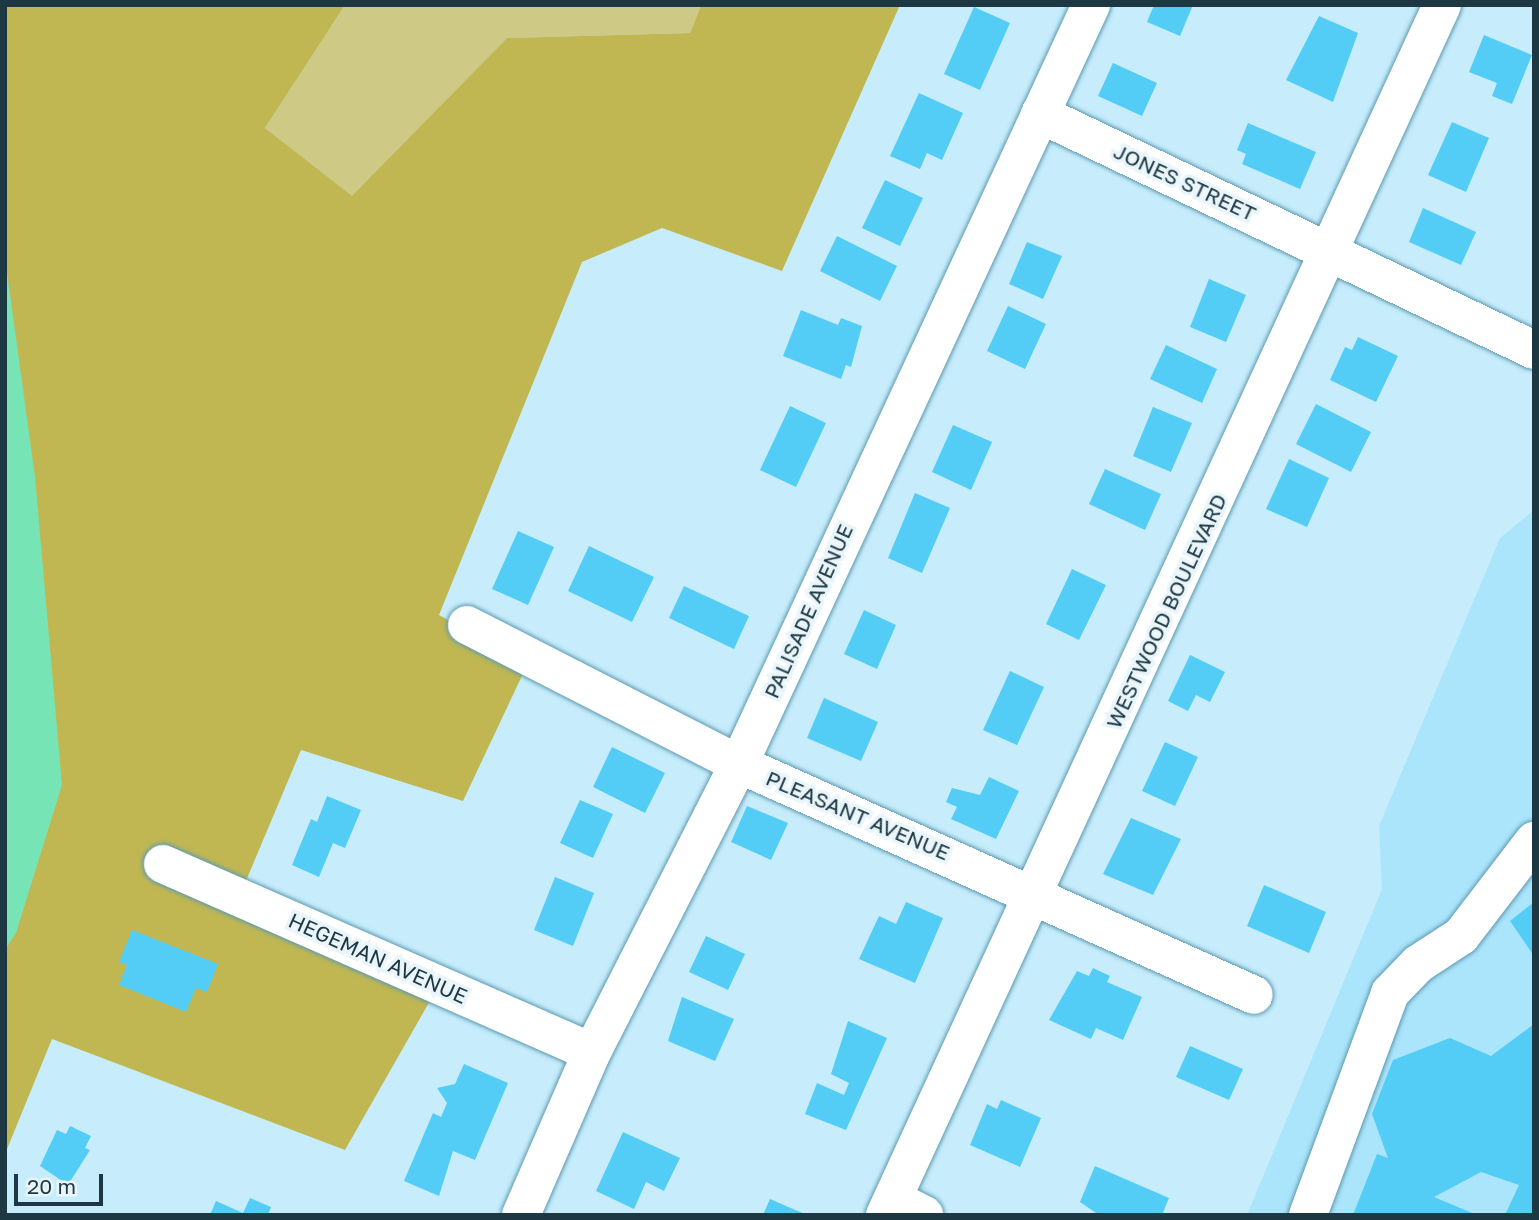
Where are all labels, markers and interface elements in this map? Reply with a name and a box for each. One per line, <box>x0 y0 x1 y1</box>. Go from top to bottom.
street label: JONES STREET <box>1110 138 1260 226</box>
street label: WESTWOOD BOULEVARD <box>1101 490 1231 732</box>
street label: PALISADE AVENUE <box>758 520 858 702</box>
street label: PLEASANT AVENUE <box>762 765 954 865</box>
street label: HEGEMAN AVENUE <box>285 907 471 1009</box>
scale bar <box>18 1160 107 1204</box>
text: 20 m <box>27 1173 76 1199</box>

